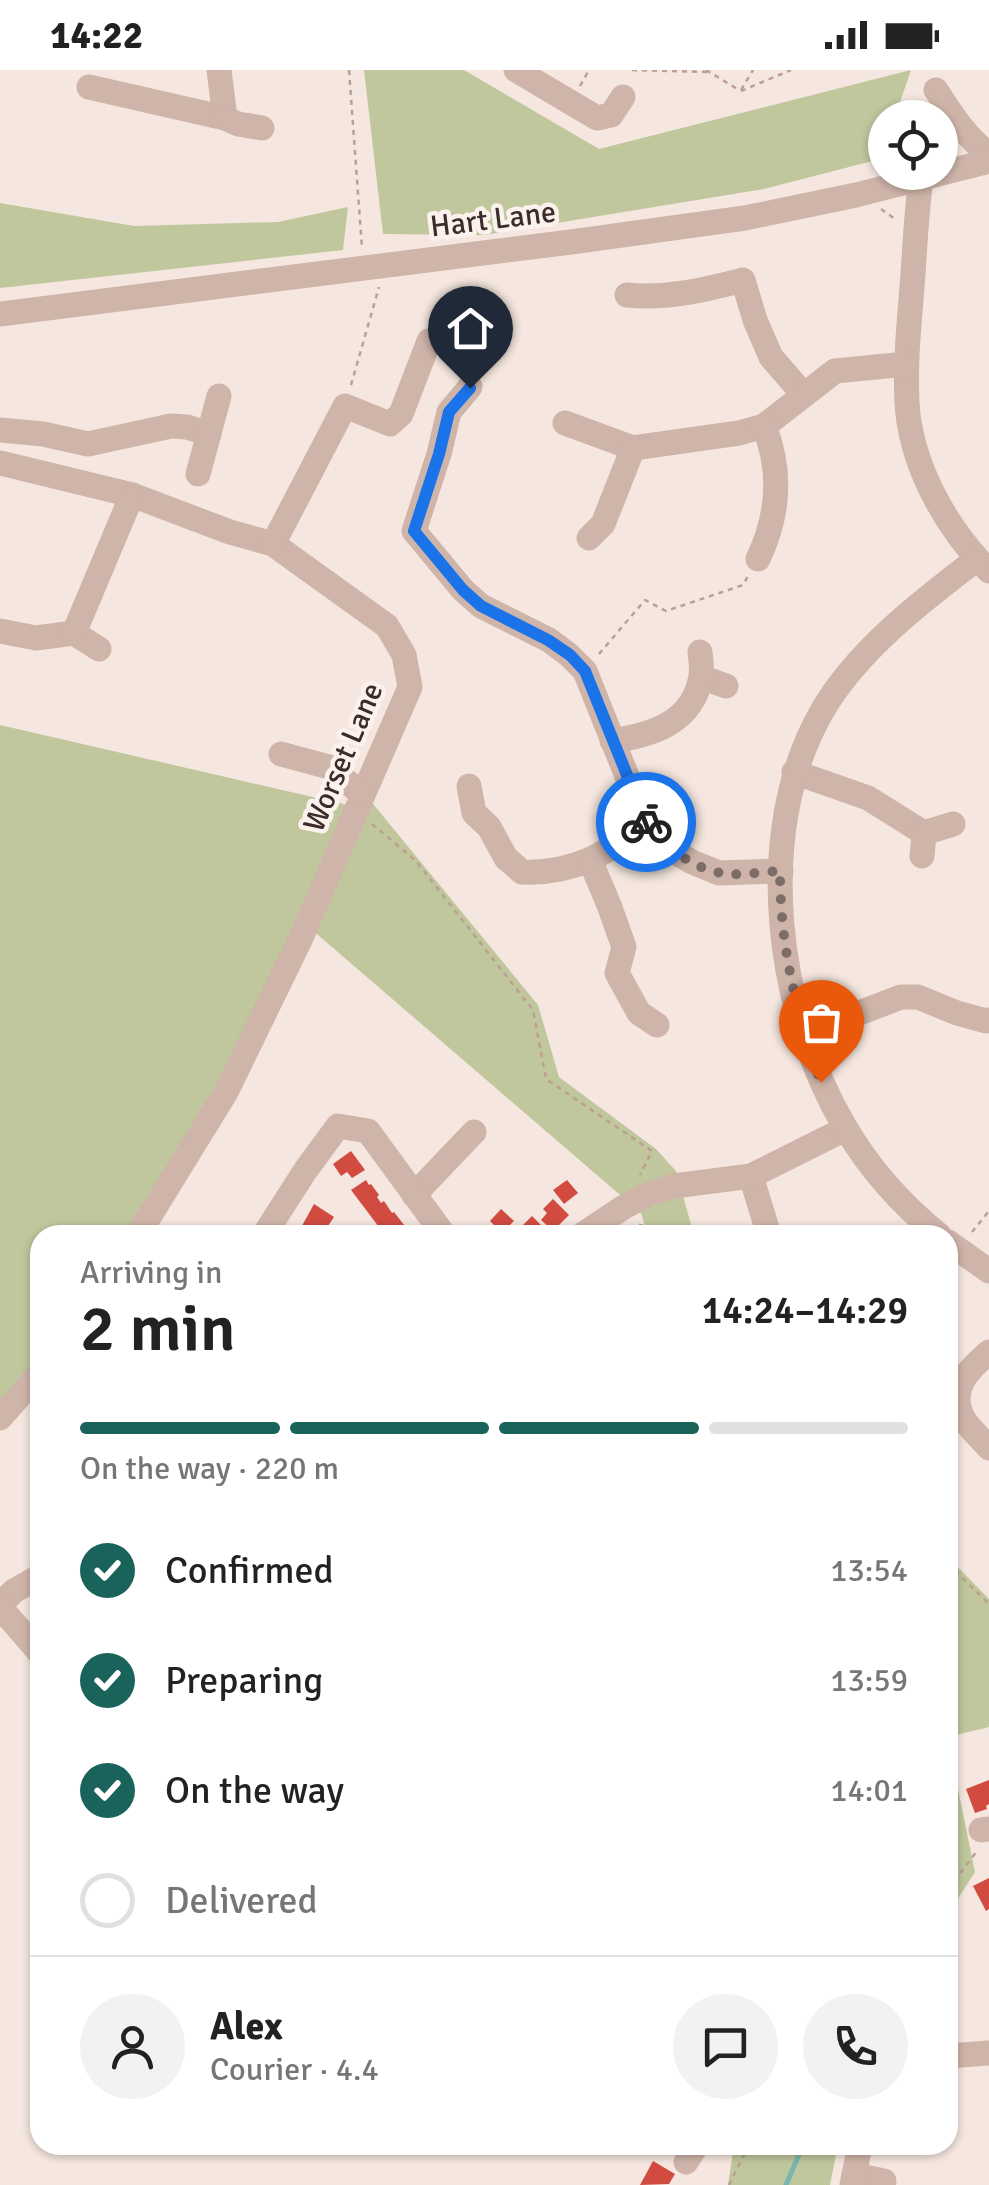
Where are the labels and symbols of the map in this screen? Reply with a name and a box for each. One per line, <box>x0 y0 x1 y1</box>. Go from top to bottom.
street label: Hart Lane <box>428 193 558 246</box>
pin <box>428 286 513 389</box>
street label: Worset Lane <box>296 677 391 837</box>
courier <box>596 772 696 872</box>
pin <box>779 980 864 1083</box>

